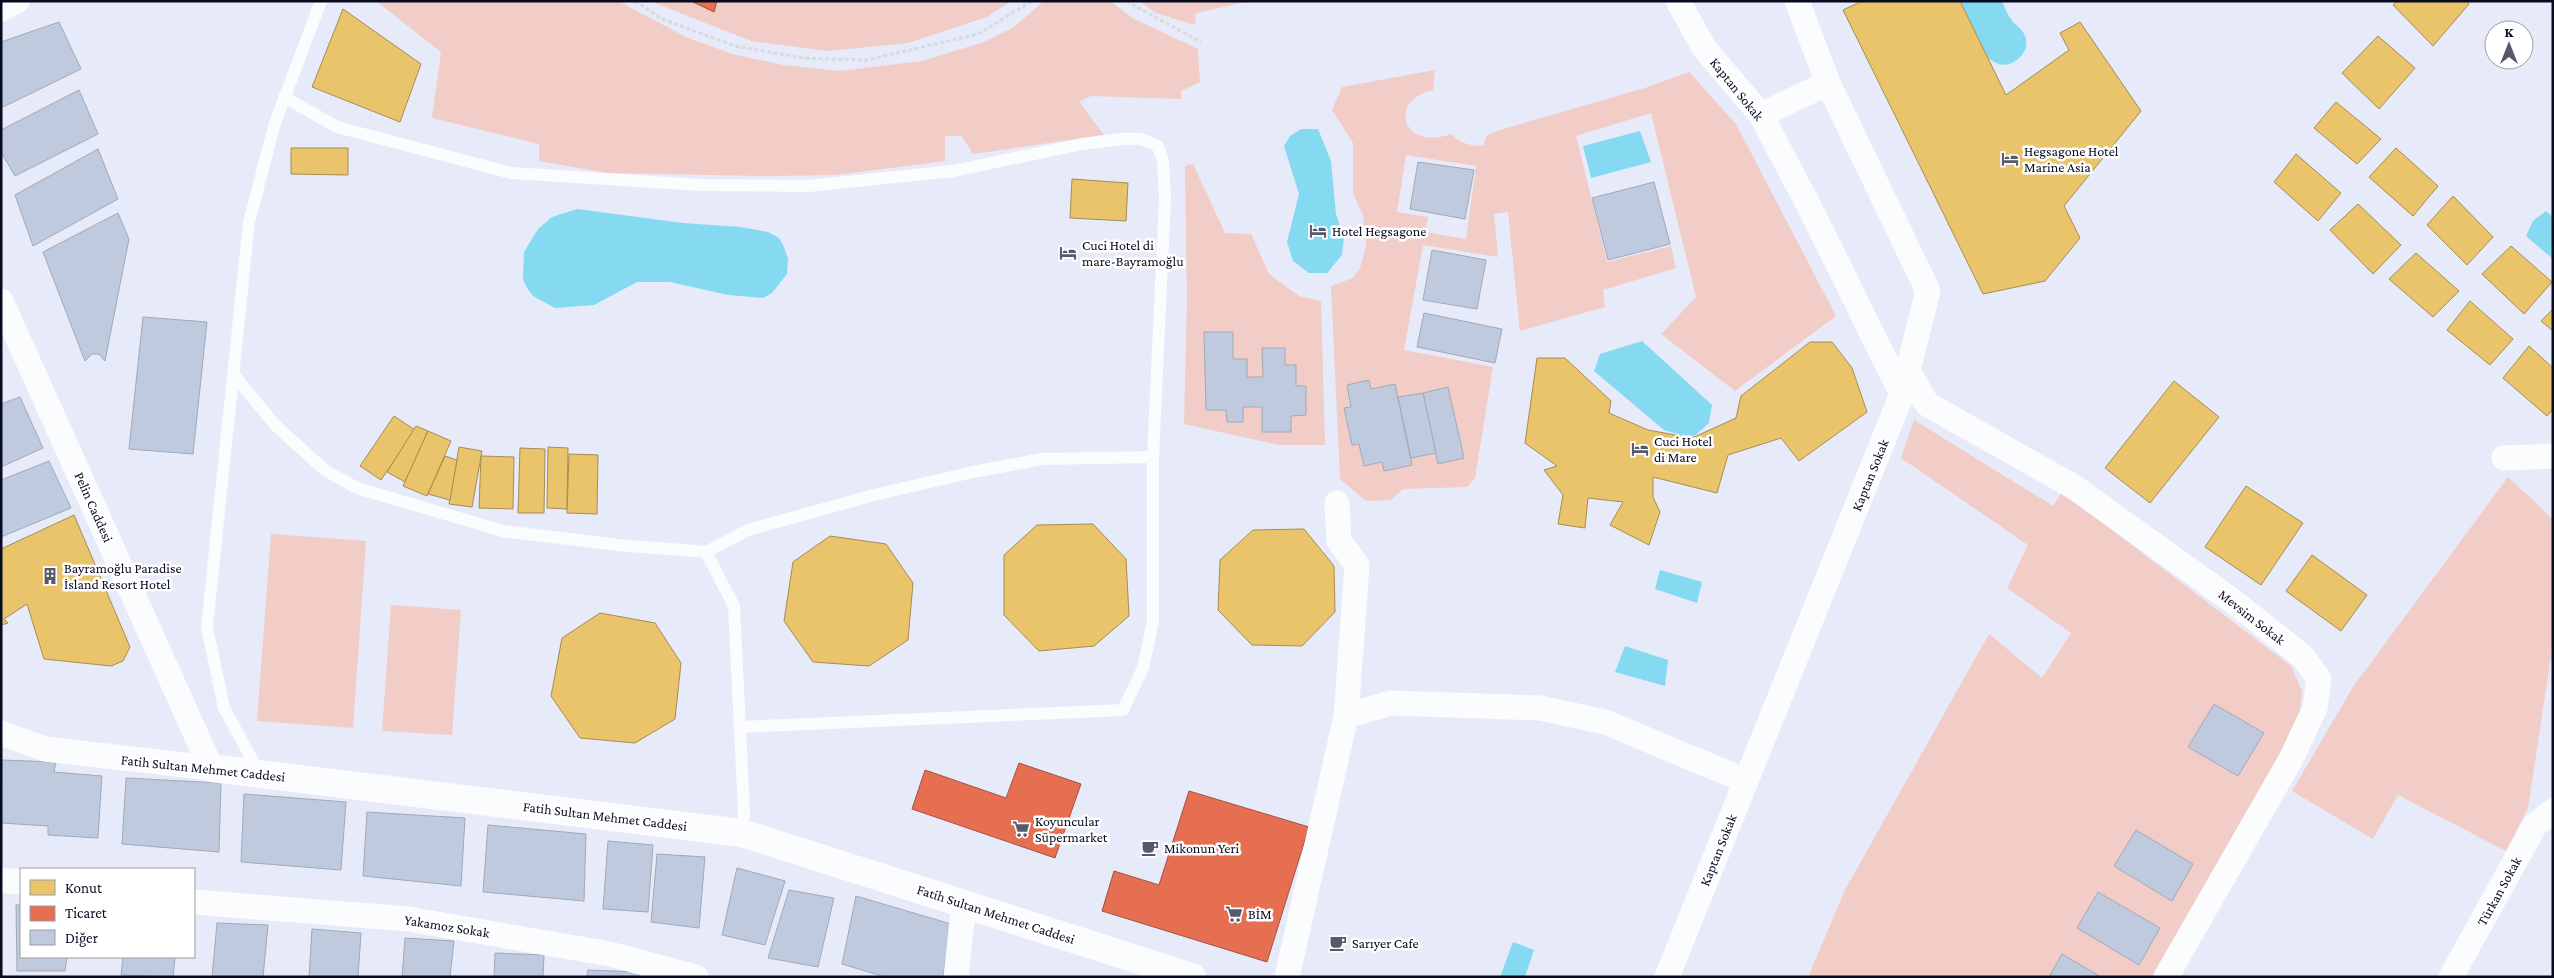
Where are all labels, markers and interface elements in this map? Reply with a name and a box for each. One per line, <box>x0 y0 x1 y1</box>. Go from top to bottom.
north arrow <box>2484 20 2534 70</box>
text: K <box>2505 24 2515 40</box>
street label: Kaptan Sokak <box>1707 54 1767 124</box>
place label: Hegsagone Hotel Marine Asia <box>2024 143 2119 175</box>
hotel icon: Hegsagone Hotel Marine Asia <box>2000 149 2020 169</box>
hotel icon: Hotel Hegsagone <box>1308 221 1328 241</box>
place label: Hotel Hegsagone <box>1332 223 1426 239</box>
place label: Cuci Hotel di mare-Bayramoğlu <box>1082 237 1184 269</box>
hotel icon: Cuci Hotel di mare-Bayramoğlu <box>1058 243 1078 263</box>
place label: Cuci Hotel di Mare <box>1654 433 1713 465</box>
street label: Kaptan Sokak <box>1848 436 1892 513</box>
hotel icon: Cuci Hotel di Mare <box>1630 439 1650 459</box>
street label: Pelin Caddesi <box>71 469 117 545</box>
place label: Bayramoğlu Paradise İsland Resort Hotel <box>64 560 182 592</box>
building icon: Bayramoğlu Paradise İsland Resort Hotel <box>40 566 60 586</box>
street label: Mevsim Sokak <box>2215 586 2289 648</box>
street label: Fatih Sultan Mehmet Caddesi <box>120 751 286 785</box>
street label: Fatih Sultan Mehmet Caddesi <box>522 798 688 834</box>
street label: Kaptan Sokak <box>1696 811 1740 888</box>
place label: Koyuncular Süpermarket <box>1035 813 1108 845</box>
supermarket icon: Koyuncular Süpermarket <box>1011 819 1031 839</box>
cafe icon: Mikonun Yeri <box>1140 838 1160 858</box>
place label: Mikonun Yeri <box>1164 840 1239 856</box>
street label: Türkan Sokak <box>2473 853 2525 928</box>
legend <box>20 868 195 958</box>
text: Konut <box>65 880 103 896</box>
street label: Fatih Sultan Mehmet Caddesi <box>915 881 1077 947</box>
supermarket icon: BİM <box>1224 904 1244 924</box>
text: Ticaret <box>65 905 108 921</box>
place label: BİM <box>1248 906 1272 922</box>
street label: Yakamoz Sokak <box>403 911 491 941</box>
text: Diğer <box>65 930 99 947</box>
cafe icon: Sarıyer Cafe <box>1328 933 1348 953</box>
place label: Sarıyer Cafe <box>1352 935 1419 951</box>

